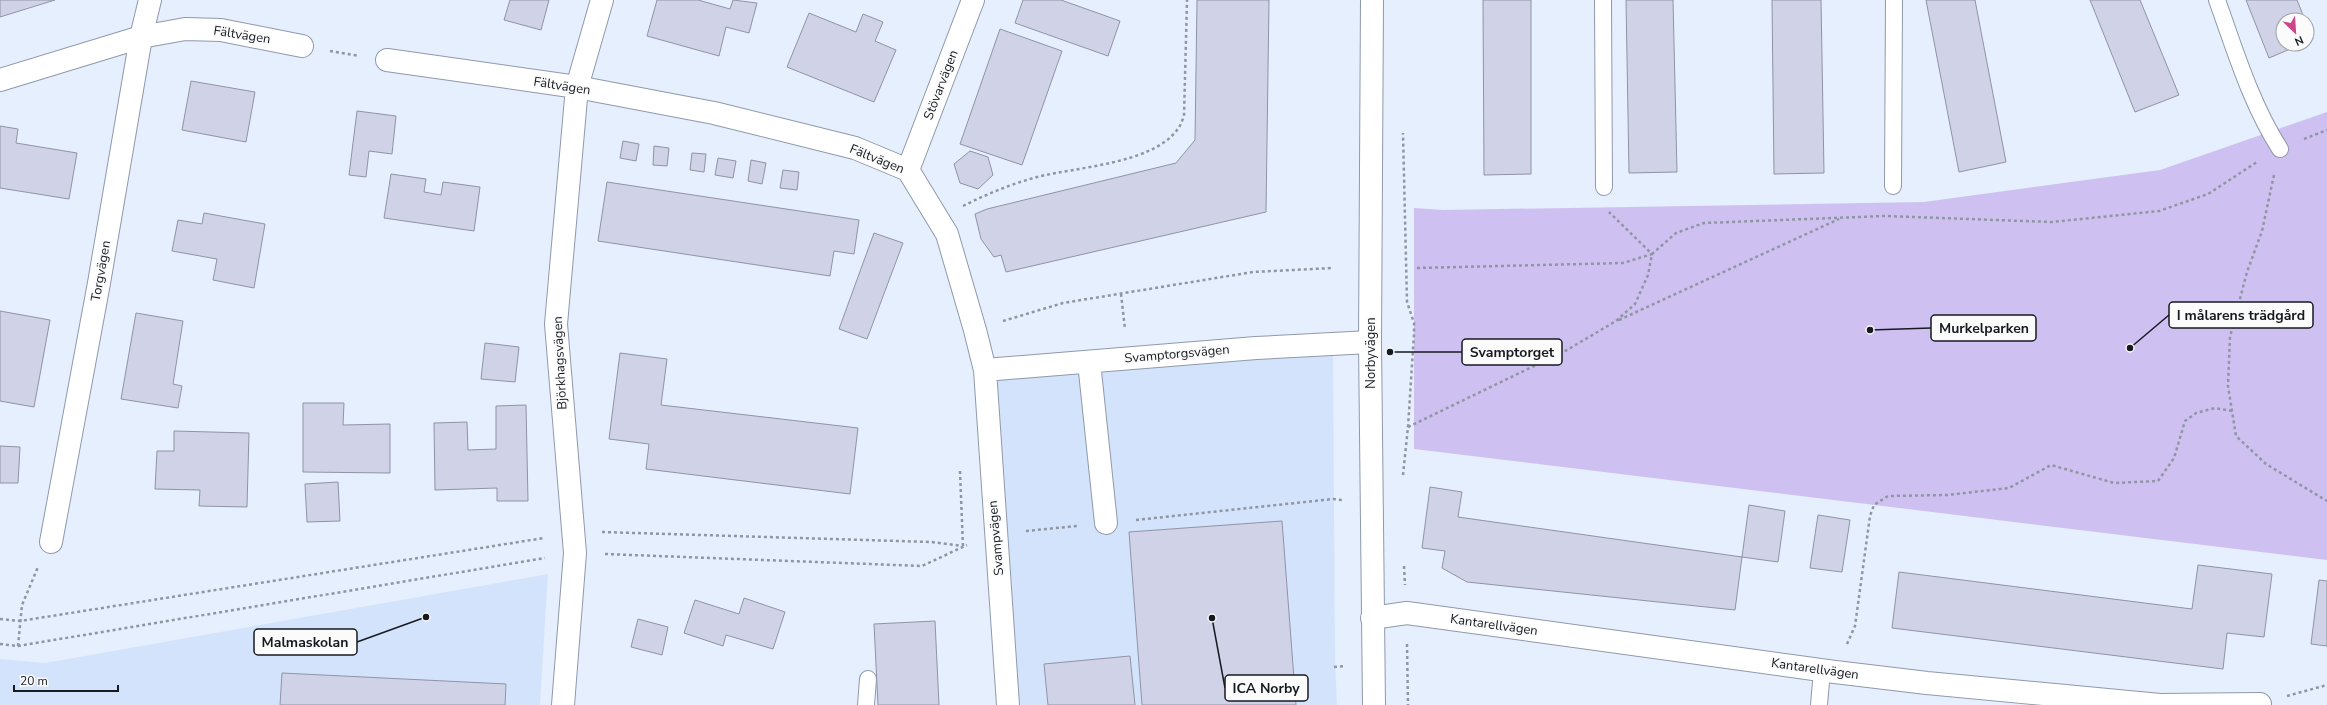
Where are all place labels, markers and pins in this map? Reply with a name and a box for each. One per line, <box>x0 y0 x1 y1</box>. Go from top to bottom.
callout: I målarens trädgård <box>2169 302 2313 328</box>
callout: Murkelparken <box>1931 315 2036 341</box>
callout: Svamptorget <box>1462 339 1562 365</box>
callout: Malmaskolan <box>254 629 357 655</box>
callout: ICA Norby <box>1225 675 1308 701</box>

